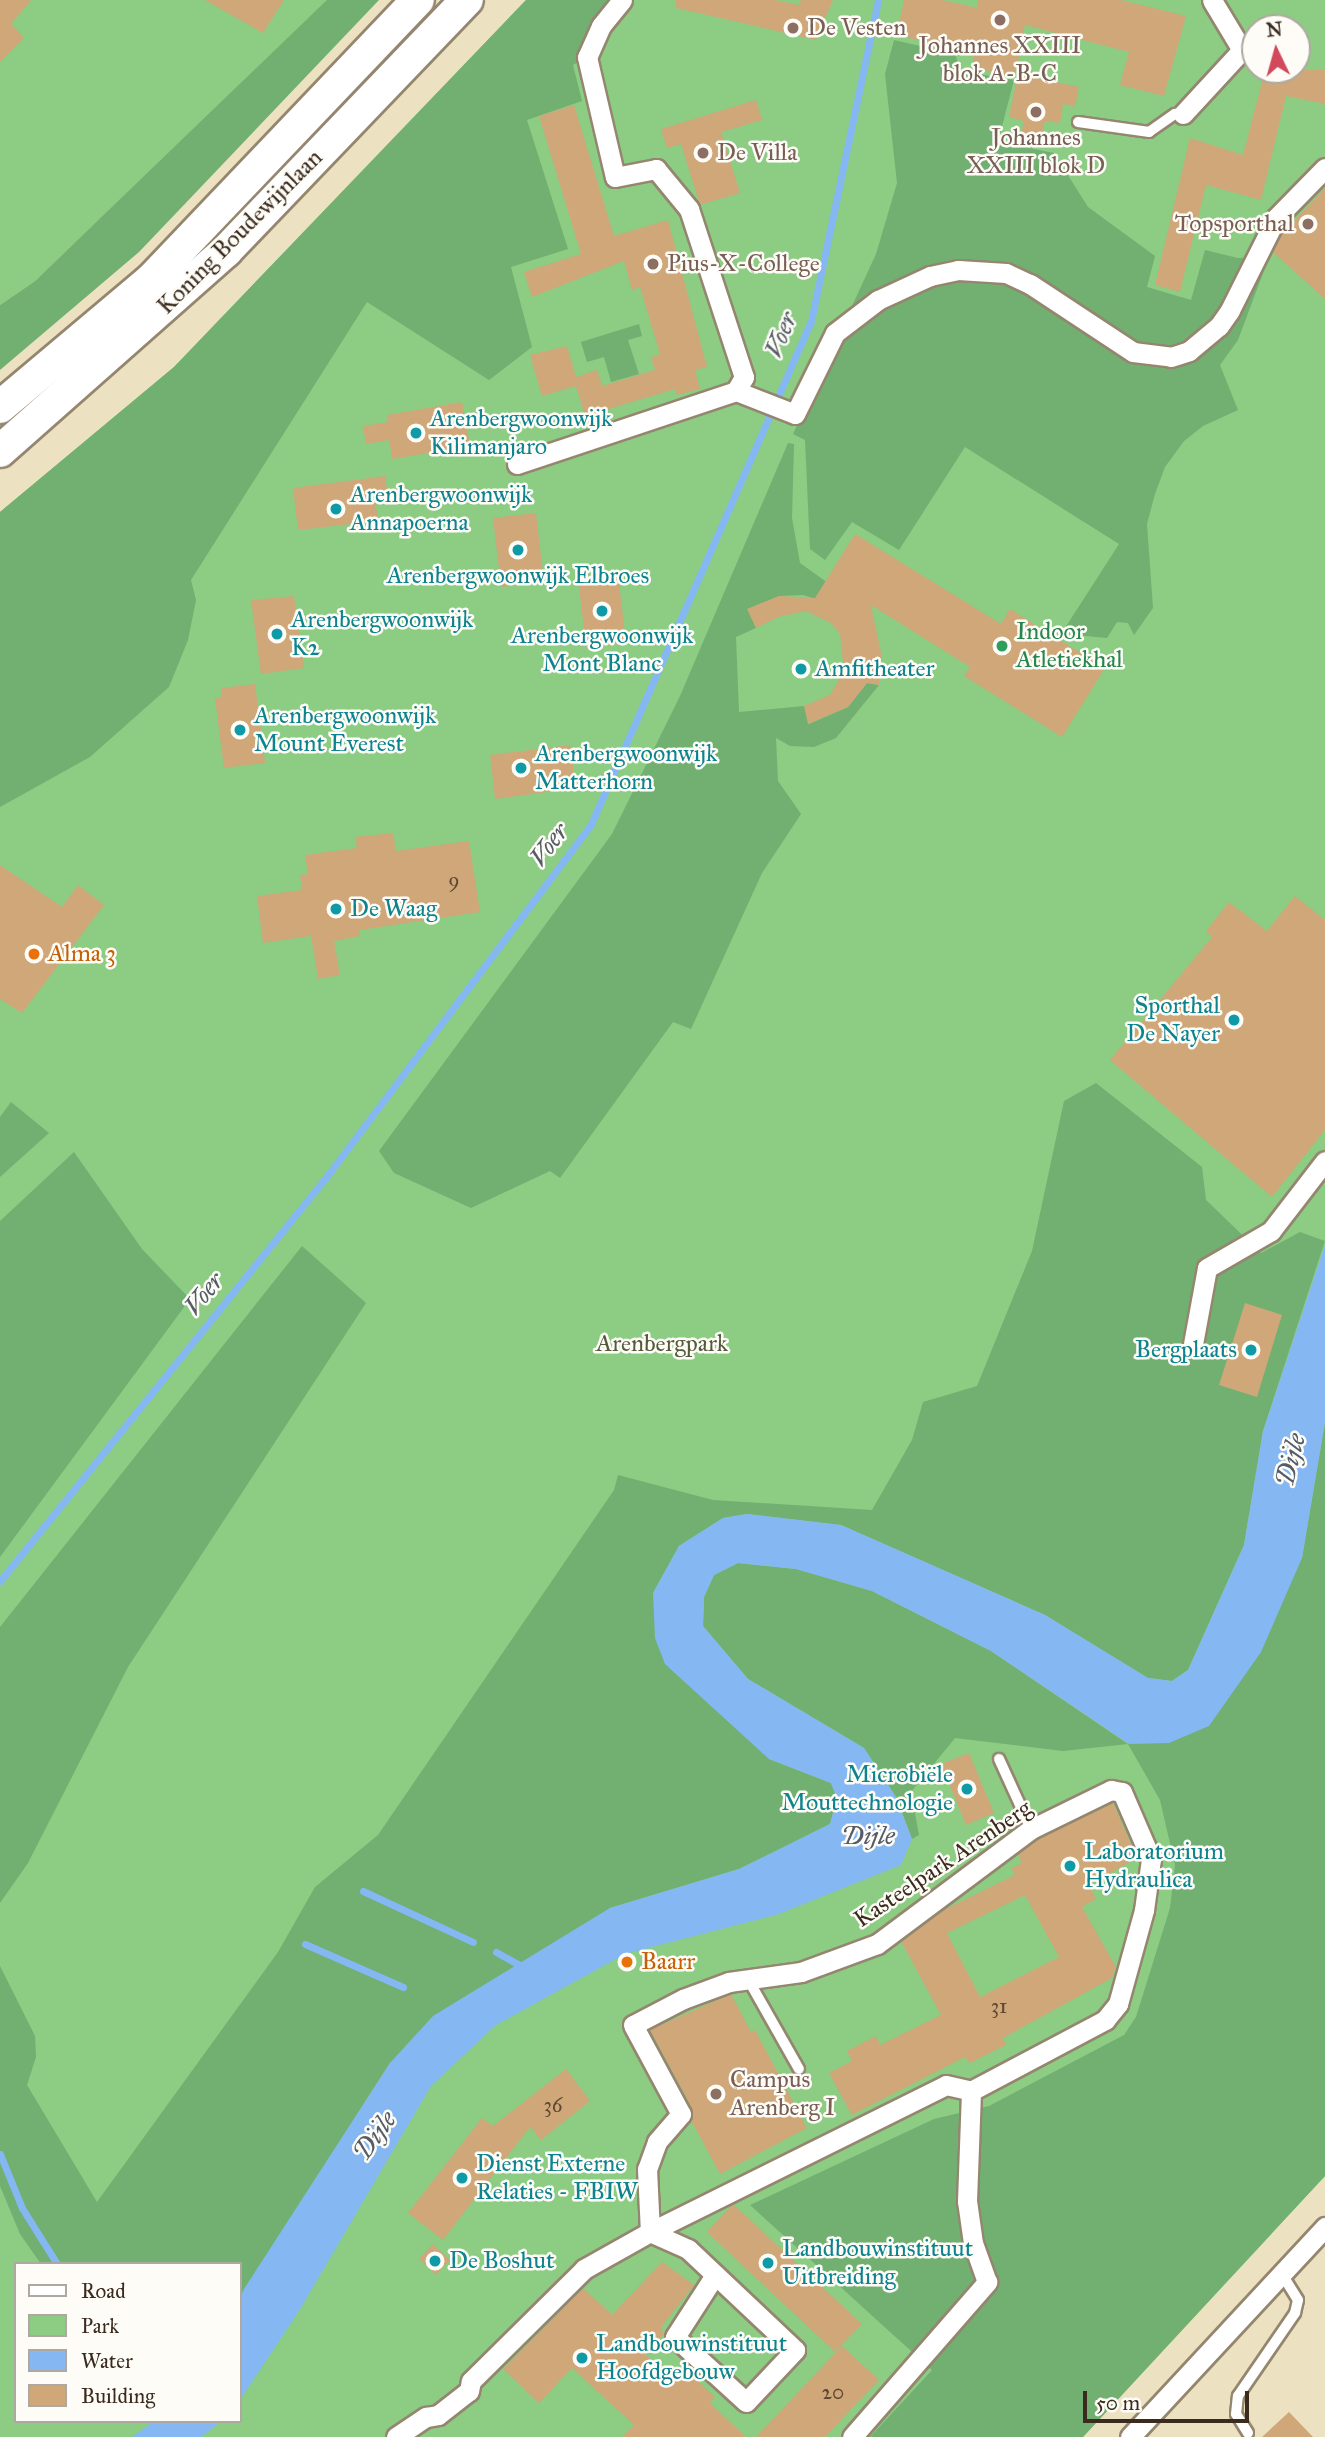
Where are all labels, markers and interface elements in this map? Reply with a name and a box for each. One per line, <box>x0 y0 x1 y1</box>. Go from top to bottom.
marker: Johannes XXIII blok A-B-C <box>992 12 1008 28</box>
place label: De Vesten <box>807 14 906 42</box>
north arrow <box>1241 14 1311 84</box>
text: N <box>1265 17 1283 42</box>
marker: De Vesten <box>785 20 801 36</box>
place label: Johannes XXIII blok A-B-C <box>919 32 1081 88</box>
marker: Johannes XXIII blok D <box>1028 104 1044 120</box>
place label: Johannes XXIII blok D <box>967 124 1105 180</box>
place label: De Villa <box>717 139 797 167</box>
street label: Koning Boudewijnlaan <box>151 143 329 321</box>
marker: De Villa <box>695 145 711 161</box>
place label: Topsporthal <box>1175 210 1294 238</box>
marker: Topsporthal <box>1300 216 1316 232</box>
place label: Pius-X-College <box>667 250 820 278</box>
marker: Pius-X-College <box>645 256 661 272</box>
water label: Voer <box>758 308 804 362</box>
place label: Arenbergwoonwijk Kilimanjaro <box>430 405 612 461</box>
marker: Arenbergwoonwijk Kilimanjaro <box>408 425 424 441</box>
place label: Arenbergwoonwijk Annapoerna <box>350 481 532 537</box>
marker: Arenbergwoonwijk Annapoerna <box>328 501 344 517</box>
marker: Arenbergwoonwijk Elbroes <box>510 542 526 558</box>
place label: Arenbergwoonwijk Elbroes <box>387 562 649 590</box>
marker: Arenbergwoonwijk Mont Blanc <box>594 603 610 619</box>
place label: Arenbergwoonwijk K2 <box>291 606 473 662</box>
place label: Indoor Atletiekhal <box>1016 618 1123 674</box>
place label: Arenbergwoonwijk Mont Blanc <box>511 622 693 678</box>
marker: Arenbergwoonwijk K2 <box>269 626 285 642</box>
marker: Indoor Atletiekhal <box>994 638 1010 654</box>
place label: Amfitheater <box>815 655 935 683</box>
marker: Amfitheater <box>793 661 809 677</box>
place label: Arenbergwoonwijk Mount Everest <box>254 702 436 758</box>
marker: Arenbergwoonwijk Mount Everest <box>232 722 248 738</box>
place label: Arenbergwoonwijk Matterhorn <box>535 740 717 796</box>
marker: Arenbergwoonwijk Matterhorn <box>513 760 529 776</box>
water label: Voer <box>523 817 575 873</box>
house number: 9 <box>448 867 460 893</box>
place label: De Waag <box>350 895 437 923</box>
marker: De Waag <box>328 901 344 917</box>
place label: Alma 3 <box>48 940 116 968</box>
marker: Alma 3 <box>26 946 42 962</box>
place label: Sporthal De Nayer <box>1126 992 1220 1048</box>
marker: Sporthal De Nayer <box>1226 1012 1242 1028</box>
water label: Voer <box>177 1266 231 1322</box>
park label: Arenbergpark <box>596 1330 728 1358</box>
place label: Bergplaats <box>1135 1336 1237 1364</box>
marker: Bergplaats <box>1243 1342 1259 1358</box>
water label: Dijle <box>1269 1430 1313 1490</box>
place label: Microbiële Mouttechnologie <box>782 1761 953 1817</box>
marker: Microbiële Mouttechnologie <box>959 1781 975 1797</box>
street label: Kasteelpark Arenberg <box>849 1794 1037 1934</box>
water label: Dijle <box>841 1820 895 1852</box>
place label: Laboratorium Hydraulica <box>1084 1838 1224 1894</box>
marker: Laboratorium Hydraulica <box>1062 1858 1078 1874</box>
place label: Baarr <box>641 1948 695 1976</box>
marker: Baarr <box>619 1954 635 1970</box>
house number: 31 <box>991 1993 1007 2019</box>
place label: Campus Arenberg I <box>730 2066 835 2122</box>
marker: Campus Arenberg I <box>708 2086 724 2102</box>
house number: 36 <box>543 2092 563 2118</box>
water label: Dijle <box>347 2105 403 2167</box>
place label: Dienst Externe Relaties - FBIW <box>476 2150 638 2206</box>
marker: Dienst Externe Relaties - FBIW <box>454 2170 470 2186</box>
place label: Landbouwinstituut Uitbreiding <box>782 2235 973 2291</box>
place label: De Boshut <box>449 2247 554 2275</box>
marker: De Boshut <box>427 2253 443 2269</box>
marker: Landbouwinstituut Uitbreiding <box>760 2255 776 2271</box>
legend <box>14 2262 242 2423</box>
text: Road <box>81 2278 126 2304</box>
text: Park <box>81 2313 119 2339</box>
place label: Landbouwinstituut Hoofdgebouw <box>596 2330 787 2386</box>
text: Water <box>81 2348 133 2374</box>
marker: Landbouwinstituut Hoofdgebouw <box>574 2350 590 2366</box>
scale bar <box>1087 2378 1253 2422</box>
house number: 20 <box>822 2379 844 2405</box>
text: Building <box>81 2383 155 2409</box>
text: 50 m <box>1096 2390 1140 2416</box>

